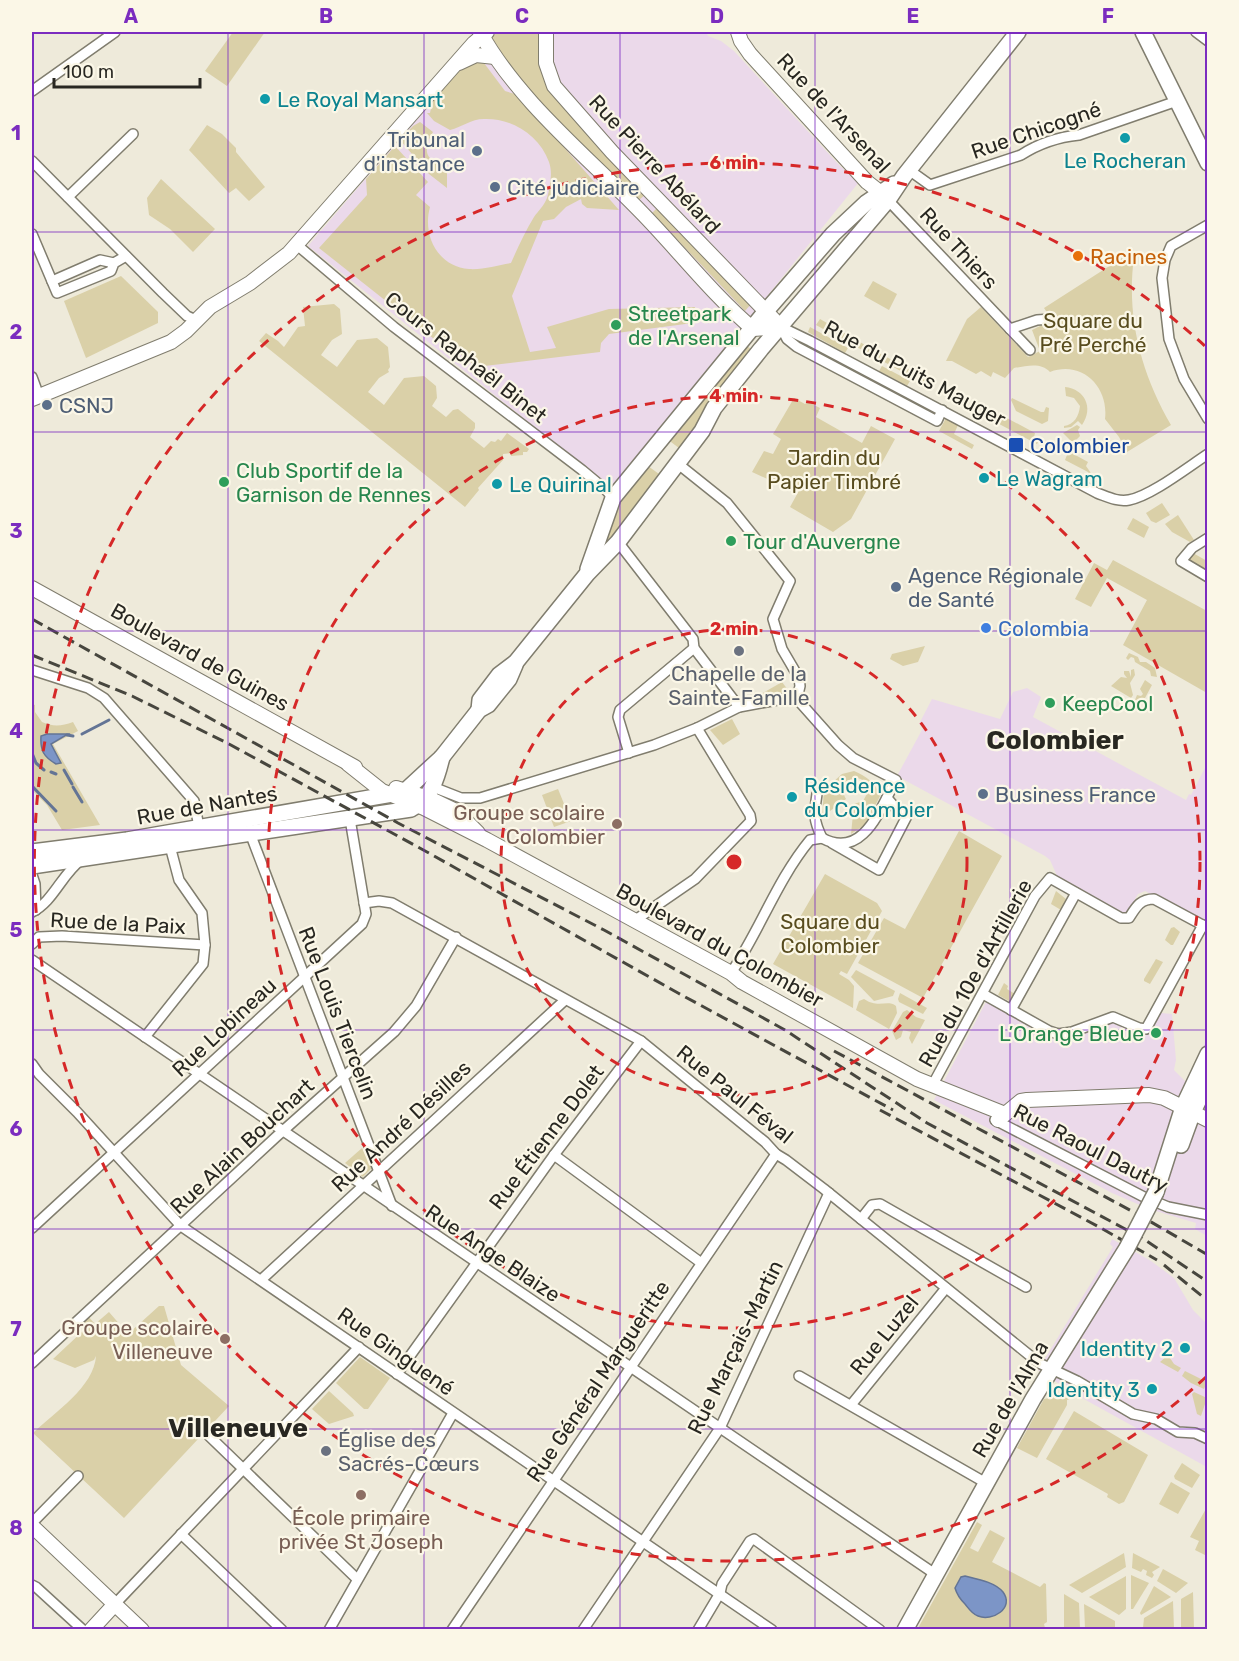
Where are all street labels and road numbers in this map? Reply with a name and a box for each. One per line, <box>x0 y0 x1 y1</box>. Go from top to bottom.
street label: Rue de l'Arsenal <box>772 48 896 178</box>
street label: Rue Pierre Abélard <box>584 89 726 239</box>
street label: Rue Chicogné <box>968 96 1104 164</box>
street label: Rue Thiers <box>915 202 1003 294</box>
street label: Cours Raphaël Binet <box>380 286 552 428</box>
street label: Rue du Puits Mauger <box>820 315 1010 431</box>
street label: Boulevard de Guines <box>106 598 294 716</box>
street label: Rue de Nantes <box>135 780 279 830</box>
street label: Rue du 10e d'Artillerie <box>913 875 1037 1071</box>
street label: Boulevard du Colombier <box>612 878 828 1012</box>
street label: Rue de la Paix <box>50 907 186 939</box>
street label: Rue Louis Tiercelin <box>294 923 382 1103</box>
street label: Rue Lobineau <box>167 972 281 1082</box>
street label: Rue Paul Féval <box>672 1039 798 1149</box>
street label: Rue André Désilles <box>326 1055 476 1197</box>
street label: Rue Étienne Dolet <box>483 1060 609 1214</box>
street label: Rue Alain Bouchart <box>165 1073 319 1219</box>
street label: Rue Raoul Dautry <box>1010 1098 1173 1198</box>
street label: Rue Ange Blaize <box>421 1199 565 1307</box>
street label: Rue Marçais-Martin <box>682 1256 788 1438</box>
street label: Rue Général Margueritte <box>521 1275 675 1487</box>
street label: Rue Luzel <box>844 1290 924 1380</box>
street label: Rue Ginguené <box>333 1302 459 1400</box>
street label: Rue de l'Alma <box>967 1336 1053 1462</box>

